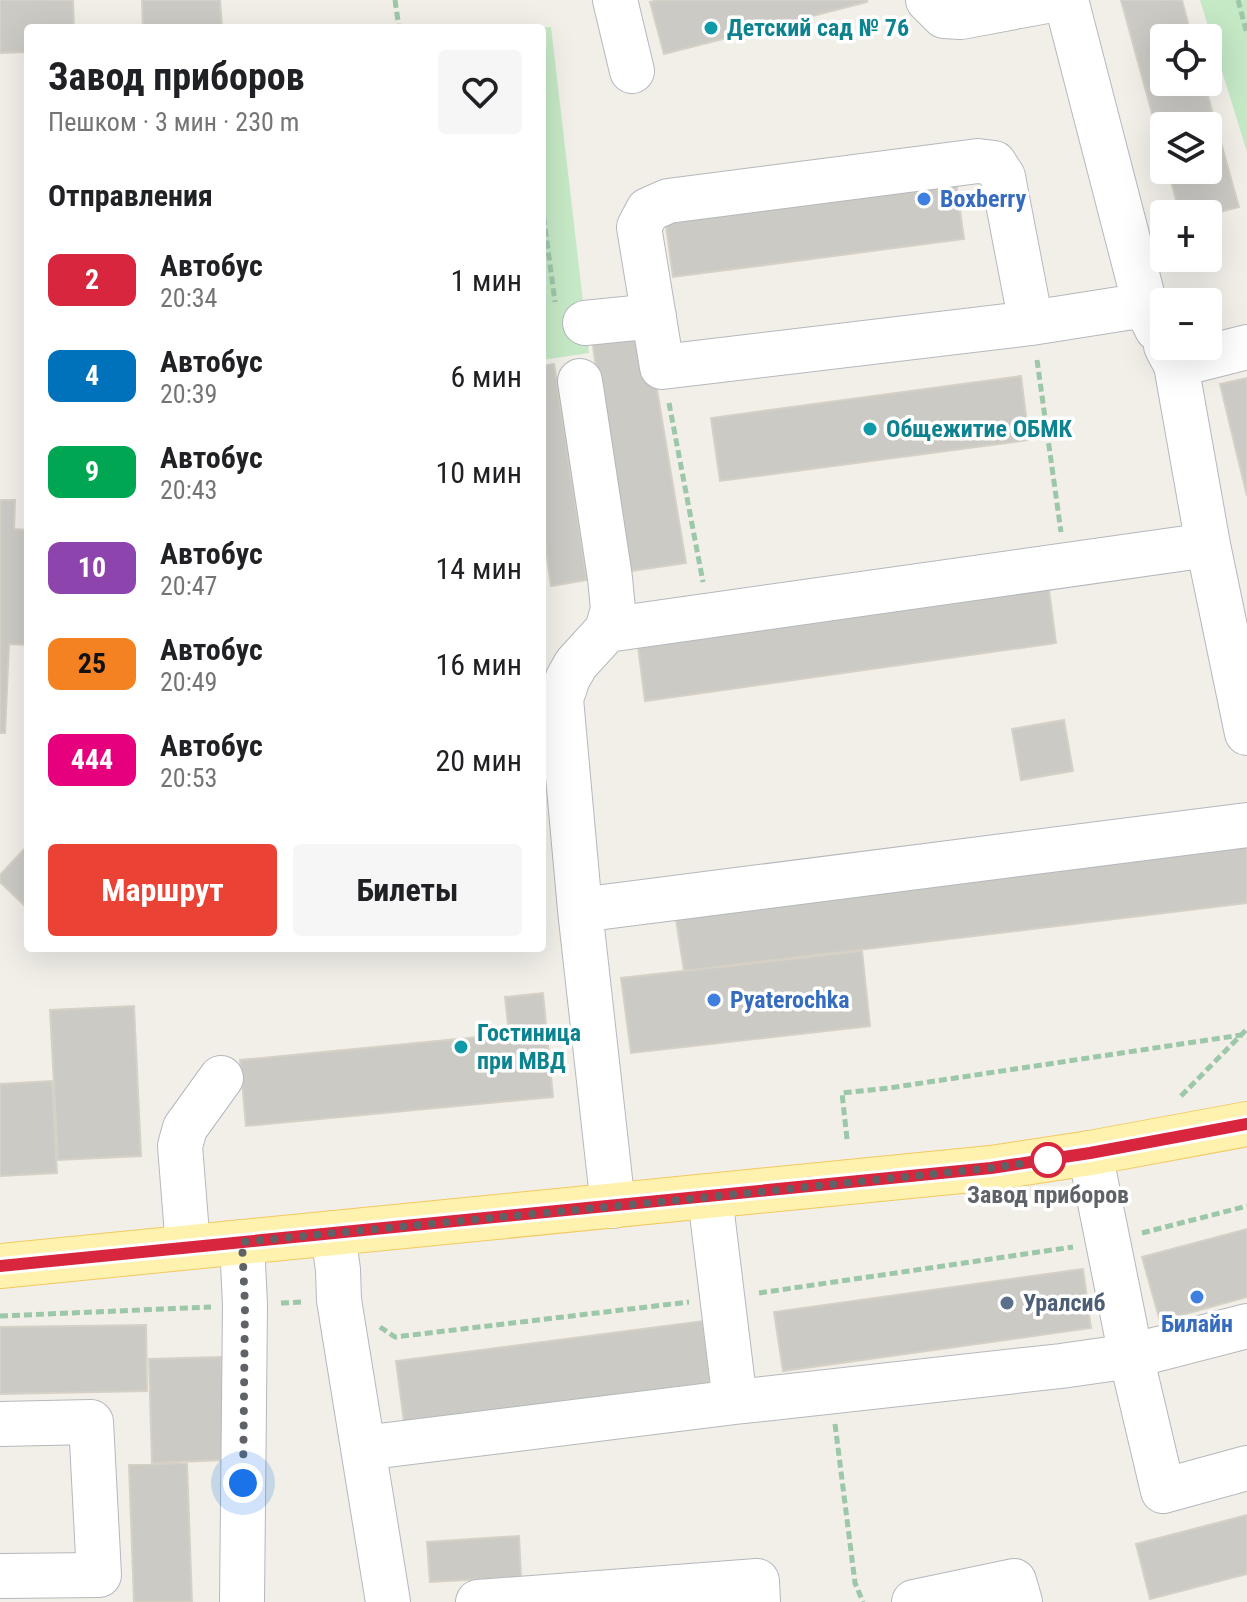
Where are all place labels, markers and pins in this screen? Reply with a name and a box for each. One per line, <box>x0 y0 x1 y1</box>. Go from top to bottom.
place label: Детский сад № 76 <box>727 14 909 42</box>
marker: Детский сад № 76 <box>702 19 720 37</box>
place label: Boxberry <box>940 185 1026 213</box>
marker: Boxberry <box>915 190 933 208</box>
place label: Общежитие ОБМК <box>886 415 1072 443</box>
marker: Общежитие ОБМК <box>861 420 879 438</box>
place label: Pyaterochka <box>730 986 850 1014</box>
marker: Pyaterochka <box>705 991 723 1009</box>
place label: Гостиница при МВД <box>477 1019 581 1075</box>
marker: Гостиница при МВД <box>452 1038 470 1056</box>
marker: Завод приборов <box>1031 1143 1065 1177</box>
place label: Завод приборов <box>967 1181 1129 1209</box>
marker: Билайн <box>1188 1288 1206 1306</box>
place label: Уралсиб <box>1023 1289 1106 1317</box>
marker: Уралсиб <box>998 1294 1016 1312</box>
place label: Билайн <box>1161 1310 1233 1338</box>

